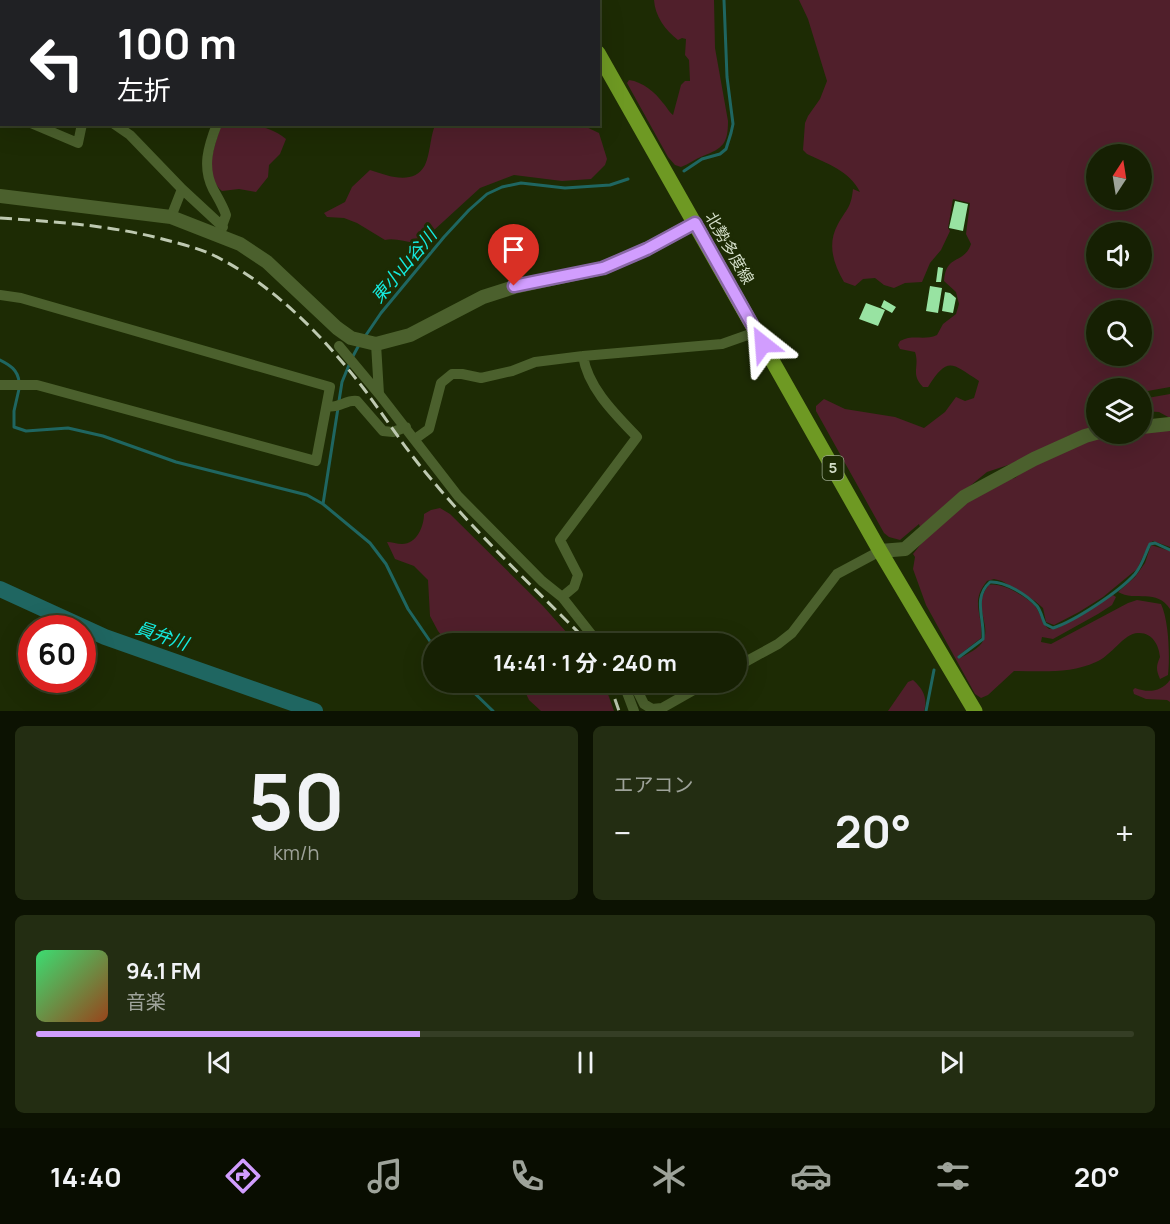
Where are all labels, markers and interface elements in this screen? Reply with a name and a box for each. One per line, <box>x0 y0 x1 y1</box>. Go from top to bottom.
text: 100 m <box>117 14 237 72</box>
icon: left <box>18 24 96 102</box>
text: 左折 <box>117 71 171 108</box>
north arrow <box>1086 144 1152 210</box>
map controls <box>1086 144 1152 444</box>
street label: 北勢多度線 <box>700 208 760 288</box>
water label: 東小山谷川 <box>365 222 443 308</box>
button: sound <box>1086 222 1152 288</box>
pin <box>488 224 539 286</box>
icon: arrive <box>497 233 530 266</box>
button: search <box>1086 300 1152 366</box>
position arrow <box>731 312 795 376</box>
button: layers <box>1086 378 1152 444</box>
road number: 5 <box>822 456 844 480</box>
speed limit sign: 60 <box>18 615 96 693</box>
water label: 員弁川 <box>133 615 194 656</box>
text: 14:41 · 1 分 · 240 m <box>493 648 677 678</box>
text: 50 <box>248 747 345 853</box>
text: エアコン <box>614 771 694 798</box>
text: 20° <box>835 800 911 862</box>
text: − <box>614 810 631 855</box>
text: + <box>1115 810 1134 855</box>
text: km/h <box>273 839 320 866</box>
text: 94.1 FM <box>126 956 201 986</box>
text: 音楽 <box>126 988 166 1015</box>
icon: previous <box>203 1046 236 1079</box>
icon: pause <box>569 1046 602 1079</box>
icon: next <box>935 1046 968 1079</box>
icon: directions <box>222 1155 264 1197</box>
icon: music <box>364 1155 406 1197</box>
icon: phone <box>506 1155 548 1197</box>
icon: climate <box>648 1155 690 1197</box>
icon: car <box>790 1155 832 1197</box>
icon: filters <box>932 1155 974 1197</box>
text: 14:40 <box>50 1158 122 1195</box>
text: 20° <box>1074 1158 1120 1195</box>

